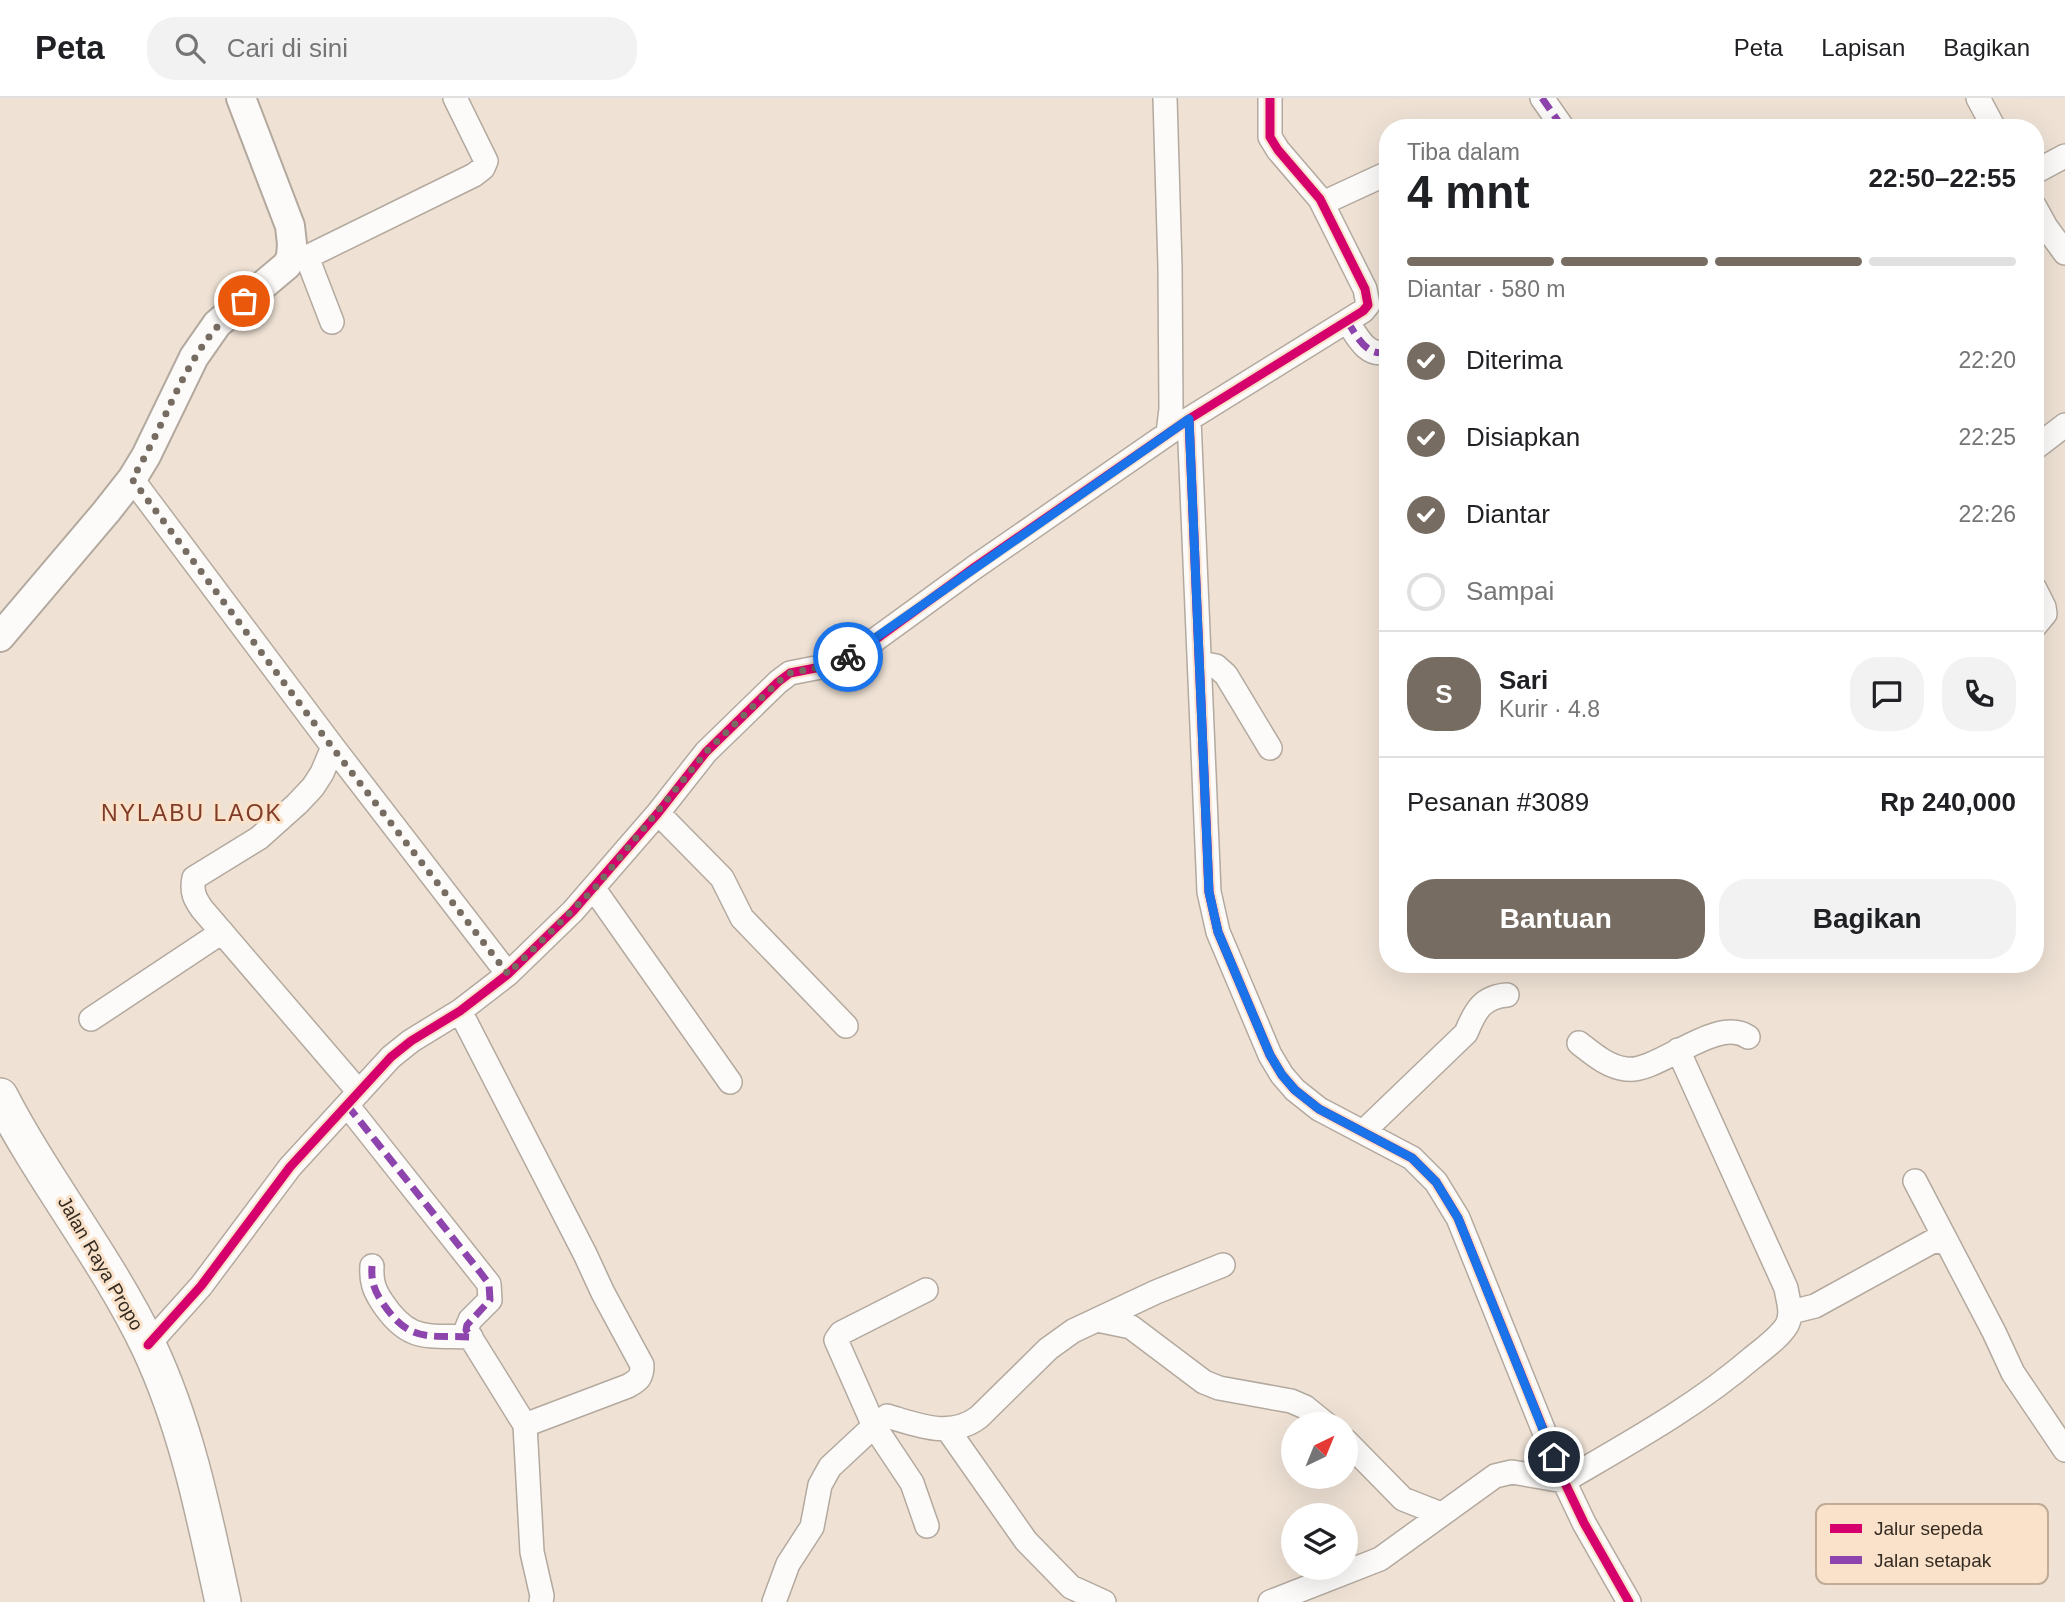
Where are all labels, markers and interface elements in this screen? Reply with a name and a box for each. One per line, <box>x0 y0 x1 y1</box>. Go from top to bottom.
search box <box>147 17 637 80</box>
text: Peta <box>35 29 105 66</box>
icon: search <box>171 29 209 67</box>
text: Cari di sini <box>227 33 348 63</box>
text: Peta <box>1734 34 1783 61</box>
text: Lapisan <box>1821 34 1905 61</box>
text: Bagikan <box>1943 34 2030 61</box>
text: Tiba dalam <box>1407 139 1520 165</box>
text: 22:50–22:55 <box>1869 163 2016 193</box>
text: 4 mnt <box>1407 166 1530 218</box>
pin <box>214 271 274 331</box>
text: Diantar · 580 m <box>1407 276 1566 302</box>
icon: bag <box>225 282 263 320</box>
icon: check <box>1407 342 1445 380</box>
text: Diterima <box>1466 345 1563 375</box>
text: 22:20 <box>1958 347 2016 373</box>
icon: check <box>1407 419 1445 457</box>
text: Disiapkan <box>1466 422 1580 452</box>
text: 22:25 <box>1958 424 2016 450</box>
icon: check <box>1407 496 1445 534</box>
text: Diantar <box>1466 499 1550 529</box>
text: 22:26 <box>1958 501 2016 527</box>
text: Sampai <box>1466 576 1554 606</box>
courier <box>813 622 883 692</box>
icon: bike <box>829 638 867 676</box>
button: chat <box>1850 657 1924 731</box>
button: phone <box>1942 657 2016 731</box>
text: Sari <box>1499 665 1548 695</box>
text: S <box>1435 679 1453 709</box>
text: Kurir · 4.8 <box>1499 696 1600 722</box>
text: Pesanan #3089 <box>1407 787 1589 817</box>
text: Rp 240,000 <box>1880 787 2016 817</box>
district label: NYLABU LAOK <box>101 800 283 826</box>
button: Bantuan <box>1407 879 1705 959</box>
button: Bagikan <box>1719 879 2016 959</box>
street label: Jalan Raya Propo <box>54 1193 147 1334</box>
north arrow <box>1281 1412 1358 1489</box>
map controls <box>1281 1412 1358 1580</box>
pin <box>1524 1427 1584 1487</box>
icon: home <box>1535 1438 1573 1476</box>
button: layers <box>1281 1503 1358 1580</box>
legend <box>1816 1504 2048 1584</box>
text: Jalur sepeda <box>1874 1518 1983 1539</box>
text: Jalan setapak <box>1874 1550 1992 1571</box>

